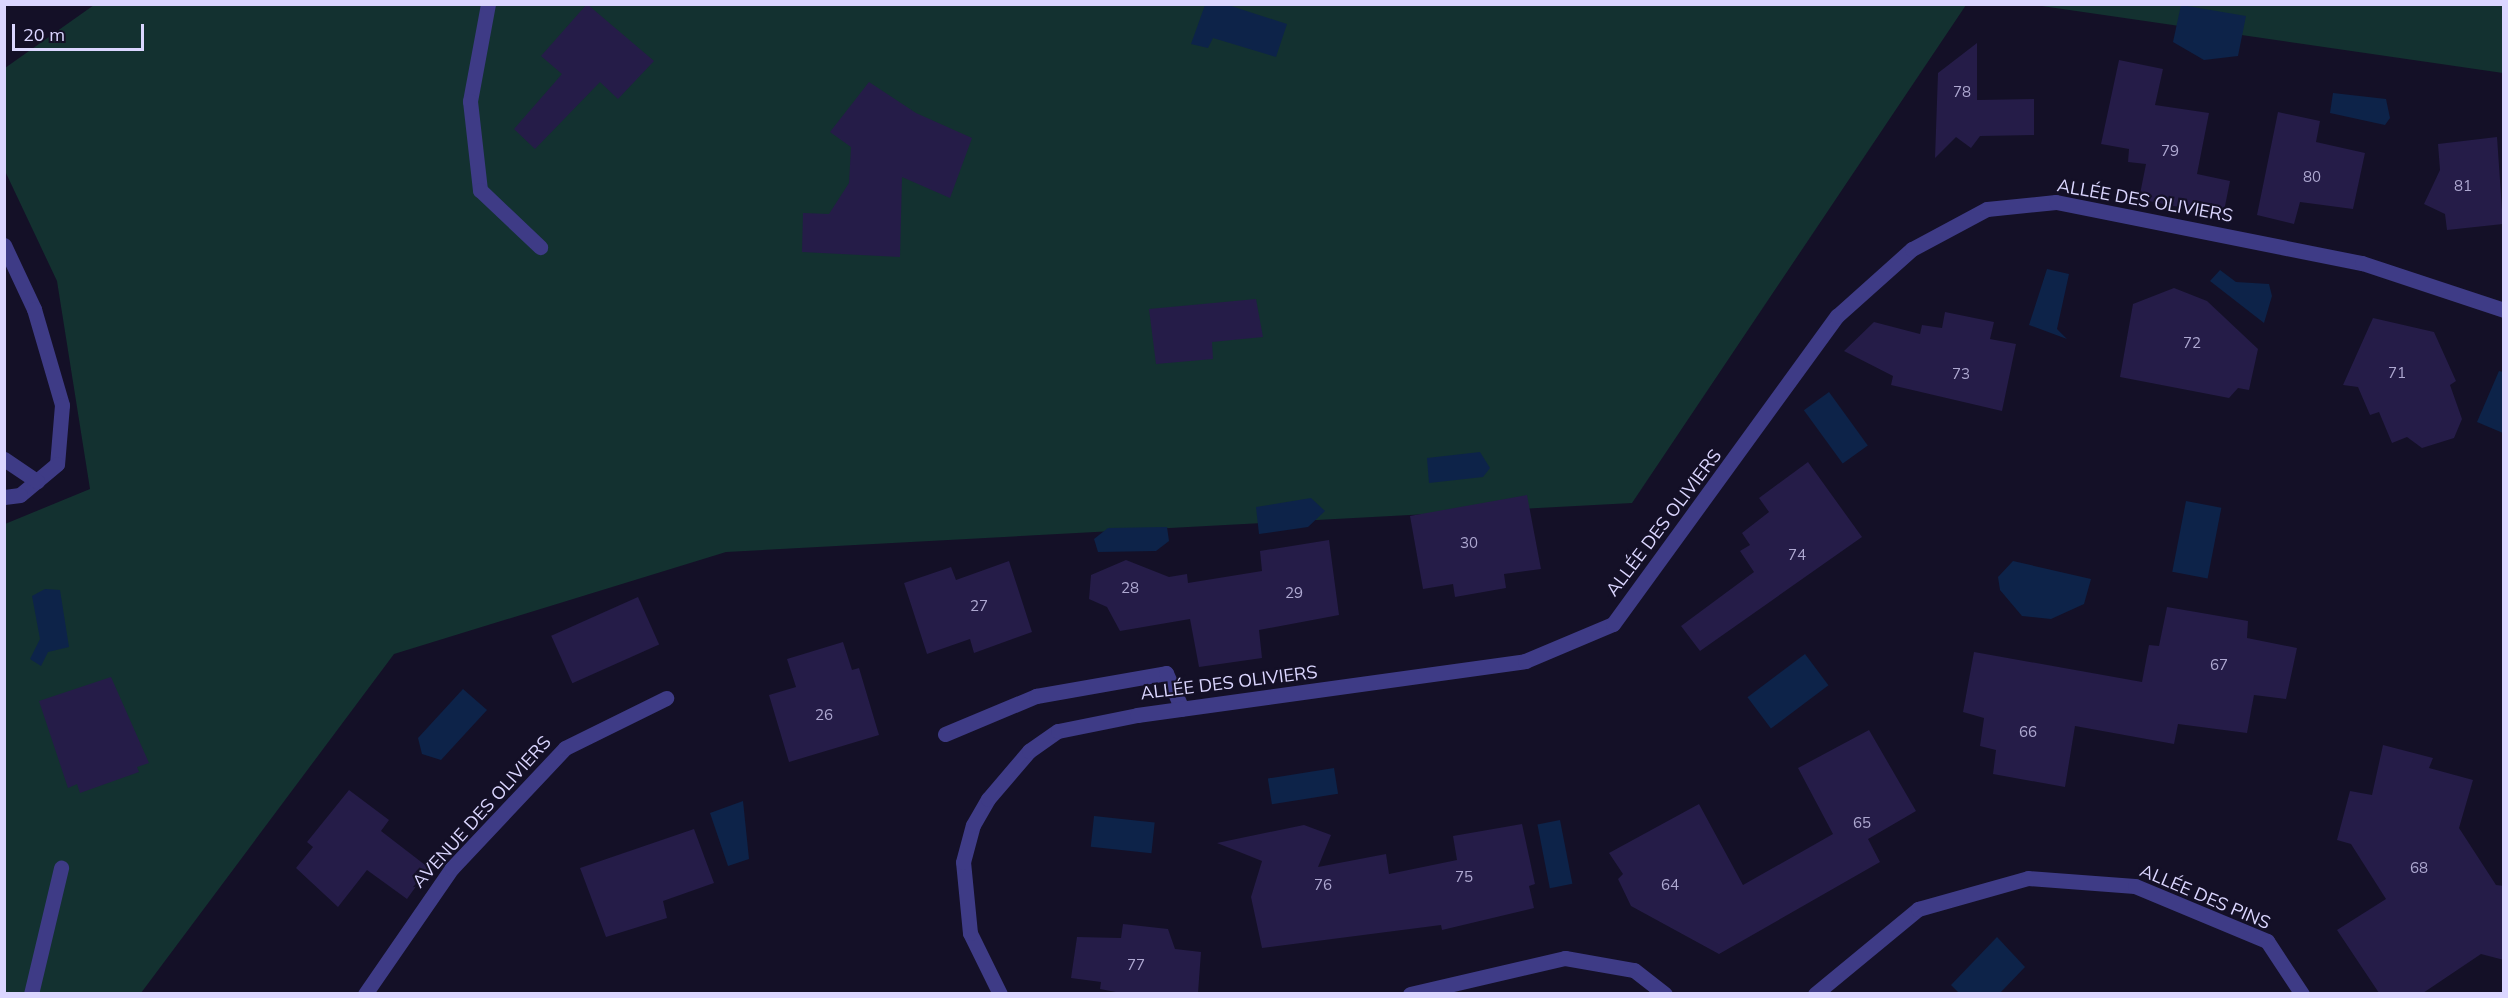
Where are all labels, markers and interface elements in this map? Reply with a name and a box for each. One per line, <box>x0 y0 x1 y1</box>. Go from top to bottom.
scale bar <box>15 12 147 50</box>
text: 20 m <box>23 23 65 46</box>
house number: 78 <box>1953 83 1971 101</box>
house number: 79 <box>2161 142 2179 160</box>
house number: 80 <box>2303 168 2321 186</box>
street label: ALLÉE DES OLIVIERS <box>2055 175 2235 227</box>
house number: 81 <box>2454 177 2472 195</box>
house number: 72 <box>2183 334 2201 352</box>
house number: 71 <box>2388 364 2406 382</box>
house number: 73 <box>1952 365 1970 383</box>
street label: ALLÉE DES OLIVIERS <box>1602 445 1726 601</box>
house number: 30 <box>1460 534 1478 552</box>
house number: 74 <box>1788 546 1806 564</box>
house number: 28 <box>1121 579 1139 597</box>
house number: 29 <box>1285 584 1303 602</box>
house number: 27 <box>970 597 988 615</box>
house number: 67 <box>2210 656 2228 674</box>
street label: ALLÉE DES OLIVIERS <box>1139 661 1319 705</box>
house number: 26 <box>815 706 833 724</box>
house number: 66 <box>2019 723 2037 741</box>
street label: AVENUE DES OLIVIERS <box>408 732 556 892</box>
house number: 65 <box>1853 814 1871 832</box>
house number: 68 <box>2410 859 2428 877</box>
street label: ALLÉE DES PINS <box>2137 860 2273 934</box>
house number: 75 <box>1455 868 1473 886</box>
house number: 76 <box>1314 876 1332 894</box>
house number: 64 <box>1661 876 1679 894</box>
house number: 77 <box>1127 956 1145 974</box>

